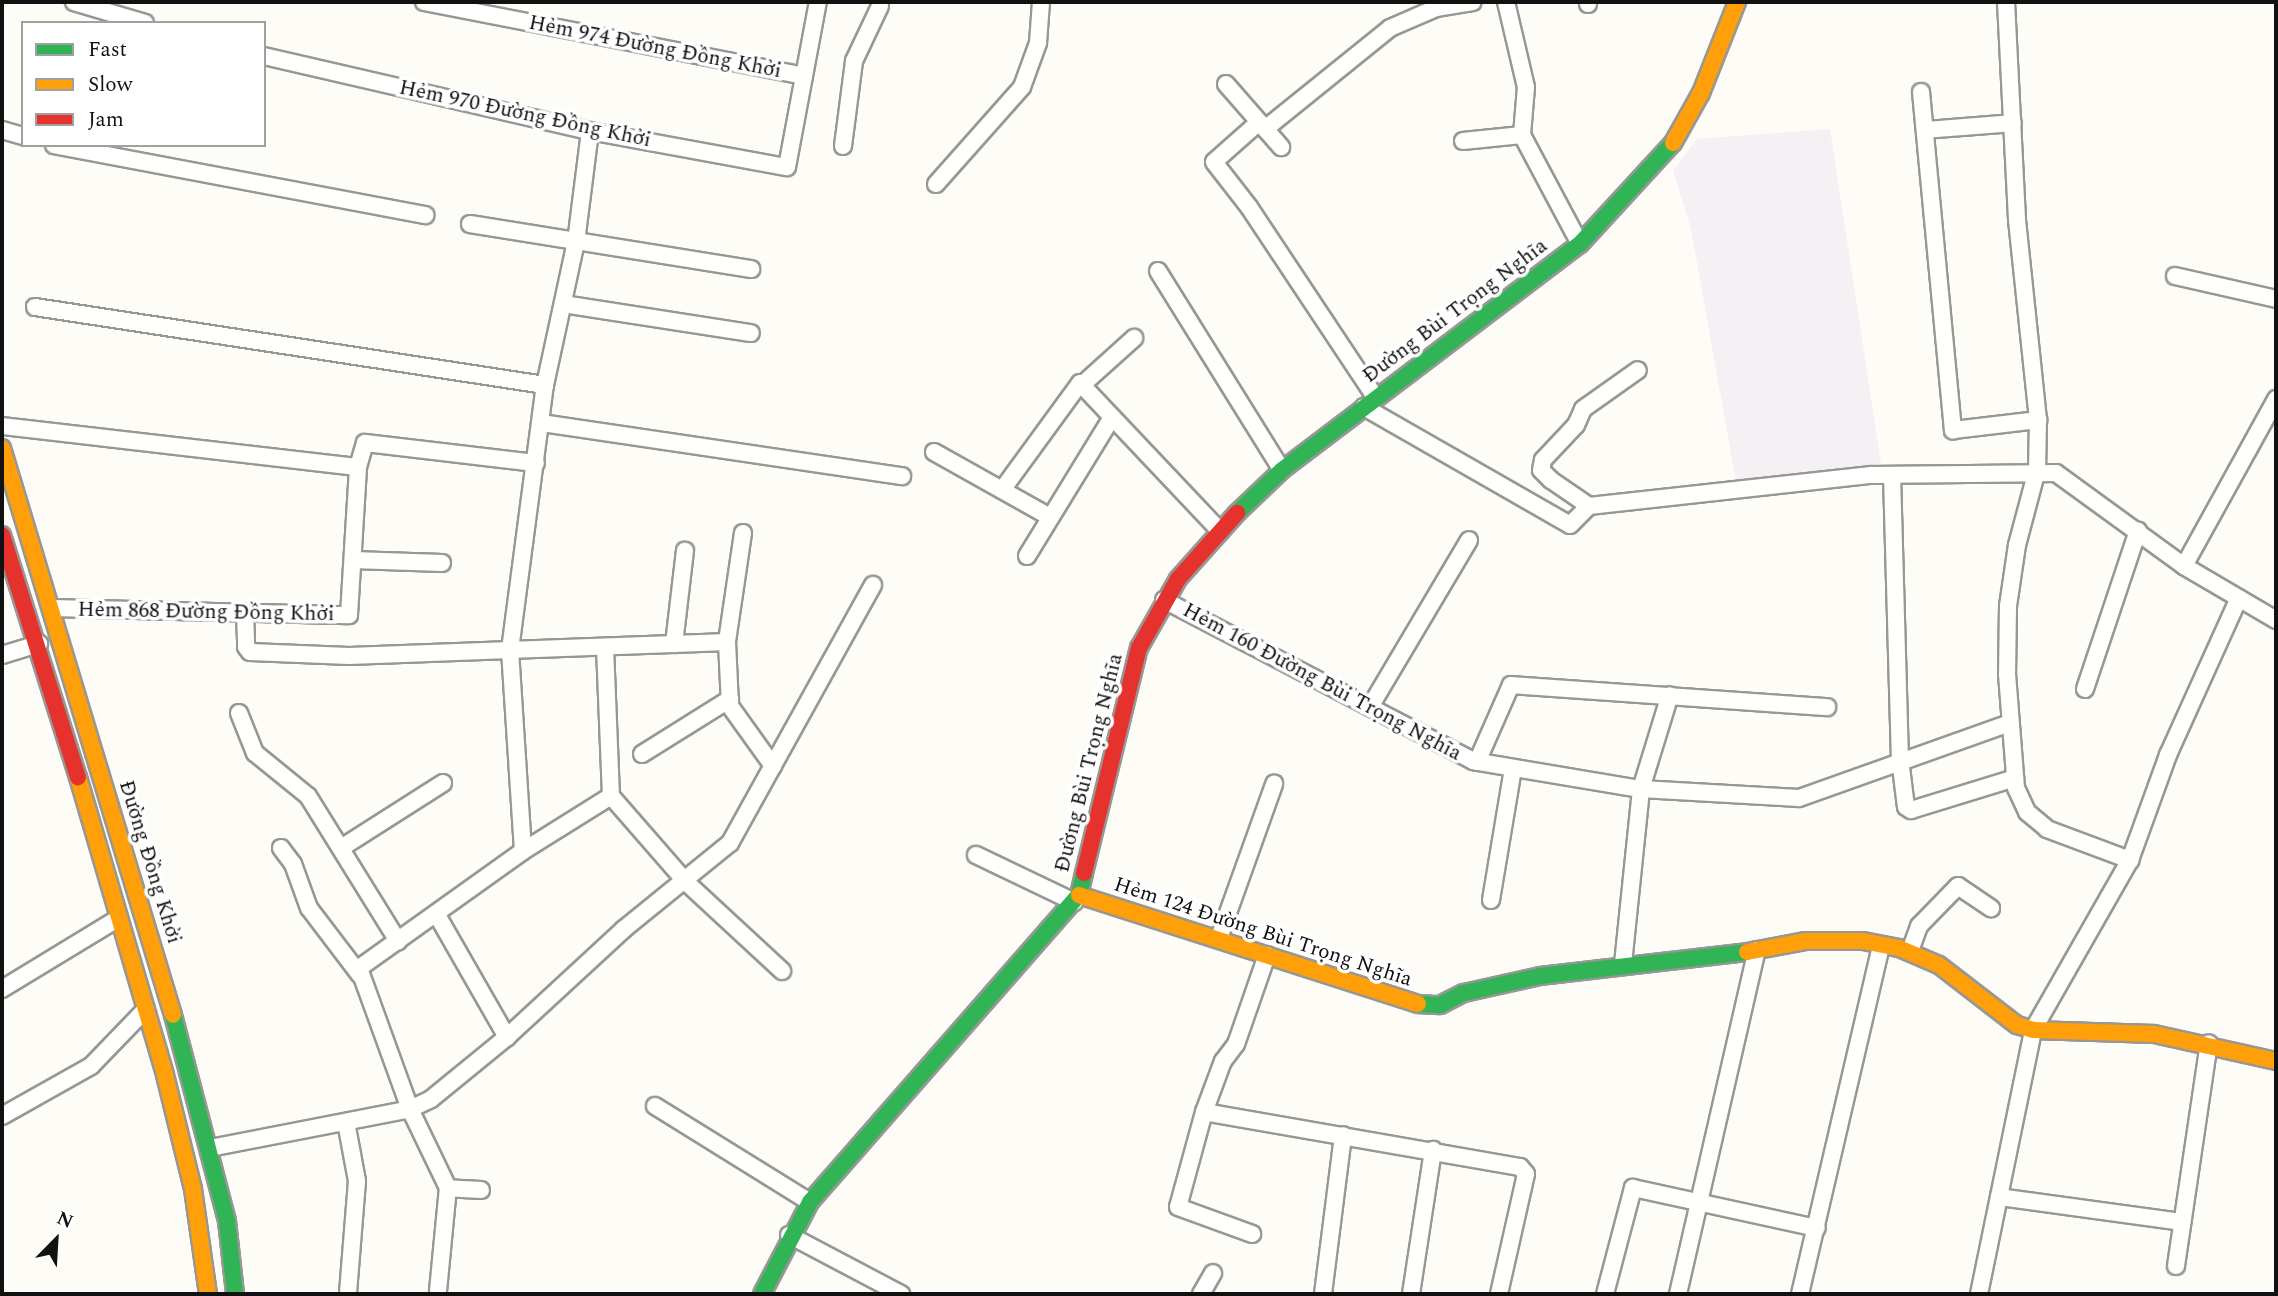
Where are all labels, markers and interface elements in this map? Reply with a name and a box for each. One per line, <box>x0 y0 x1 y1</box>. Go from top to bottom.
street label: Hẻm 974 Đường Đồng Khởi <box>527 10 783 84</box>
legend <box>21 21 266 147</box>
text: Fast <box>88 34 127 66</box>
text: Slow <box>88 69 132 101</box>
street label: Hẻm 970 Đường Đồng Khởi <box>397 75 653 153</box>
text: Jam <box>88 104 124 136</box>
street label: Đường Bùi Trọng Nghĩa <box>1358 233 1552 389</box>
street label: Hẻm 868 Đường Đồng Khởi <box>77 597 335 627</box>
street label: Hẻm 160 Đường Bùi Trọng Nghĩa <box>1178 598 1466 766</box>
street label: Đường Bùi Trọng Nghĩa <box>1050 651 1128 875</box>
street label: Đường Đồng Khởi <box>113 777 187 947</box>
street label: Hẻm 124 Đường Bùi Trọng Nghĩa <box>1111 872 1415 992</box>
text: N <box>52 1204 78 1237</box>
north arrow <box>21 1205 91 1275</box>

